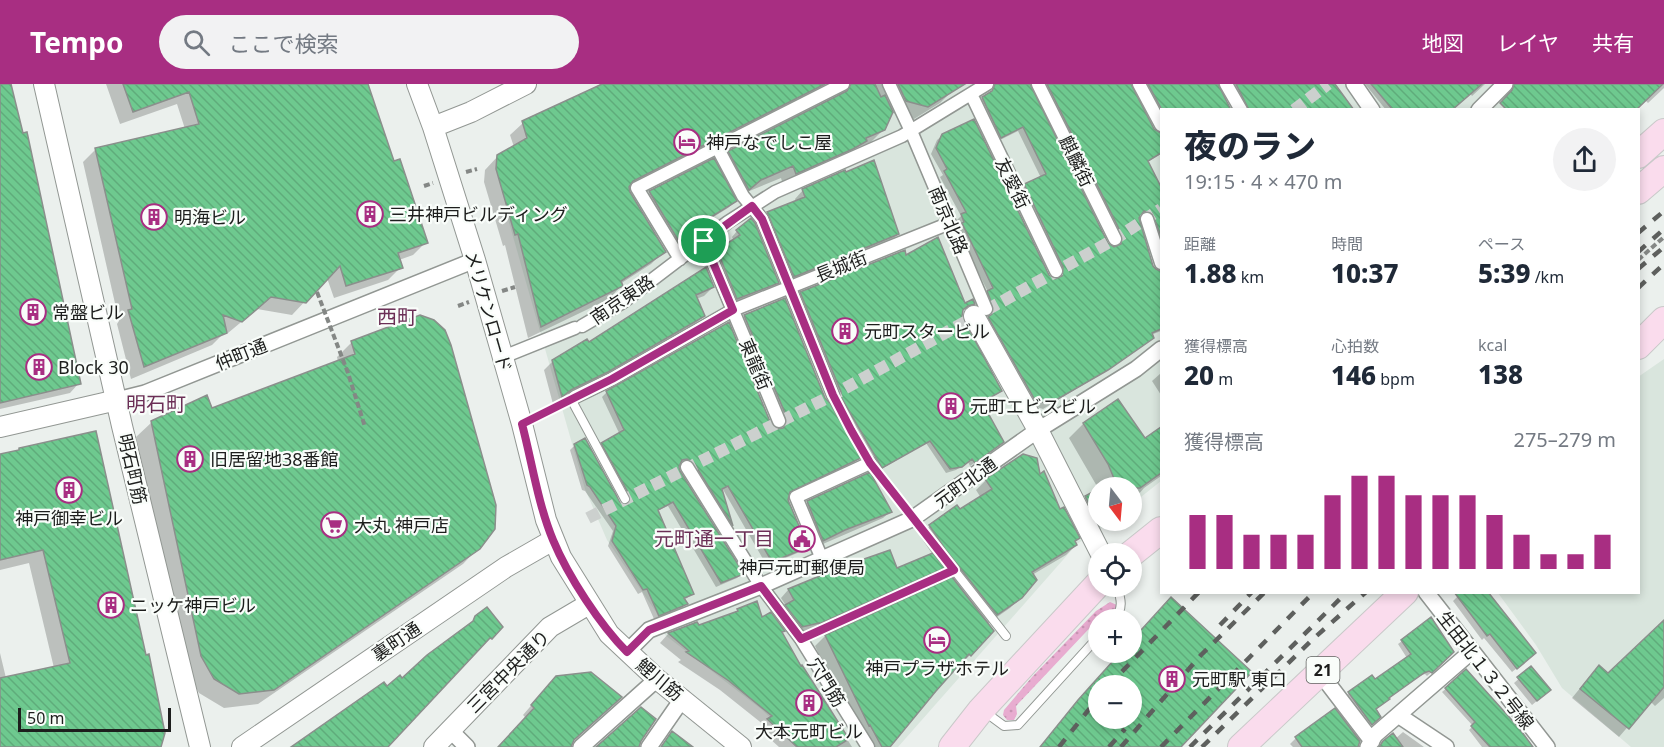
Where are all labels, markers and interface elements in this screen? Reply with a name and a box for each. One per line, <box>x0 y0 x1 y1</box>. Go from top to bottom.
search box <box>159 15 579 69</box>
text: Tempo <box>30 23 123 61</box>
icon: search <box>180 26 213 59</box>
text: ここで検索 <box>228 28 338 58</box>
text: 地図 <box>1422 29 1464 57</box>
text: レイヤ <box>1497 29 1559 57</box>
text: 共有 <box>1592 29 1634 57</box>
text: 夜のラン <box>1184 123 1316 168</box>
hotel icon: 神戸なでしこ屋 <box>672 127 702 157</box>
button: share <box>1553 128 1616 191</box>
place label: 神戸なでしこ屋 <box>706 130 832 154</box>
street label: 麒麟街 <box>1054 131 1100 191</box>
street label: 友愛街 <box>990 153 1036 213</box>
text: 19:15 · 4 × 470 m <box>1184 168 1342 195</box>
street label: 南京北路 <box>924 182 974 258</box>
building icon: 三井神戸ビルディング <box>355 199 385 229</box>
building icon: 明海ビル <box>139 202 169 232</box>
place label: 三井神戸ビルディング <box>389 202 568 226</box>
place label: 明海ビル <box>174 205 246 229</box>
pin <box>678 215 729 266</box>
icon: arrive <box>687 224 720 257</box>
text: 距離 <box>1184 233 1216 255</box>
text: 時間 <box>1331 233 1363 255</box>
text: ペース <box>1478 233 1525 255</box>
street label: 長城街 <box>811 245 871 287</box>
street label: メリケンロード <box>460 247 518 375</box>
text: 1.88 <box>1184 255 1237 291</box>
text: 10:37 <box>1331 255 1399 291</box>
text: 5:39 <box>1478 255 1531 291</box>
text: km <box>1237 266 1264 288</box>
text: /km <box>1531 266 1564 288</box>
street label: 南京東路 <box>585 269 659 329</box>
building icon: 常盤ビル <box>18 297 48 327</box>
place label: 常盤ビル <box>52 300 124 324</box>
district label: 西町 <box>377 303 417 330</box>
building icon: 元町スタービル <box>830 316 860 346</box>
place label: 元町スタービル <box>864 319 990 343</box>
street label: 仲町通 <box>211 333 271 375</box>
street label: 東龍街 <box>734 334 778 394</box>
text: kcal <box>1478 334 1507 356</box>
text: 獲得標高 <box>1184 335 1248 357</box>
text: 心拍数 <box>1331 335 1379 357</box>
building icon: Block 30 <box>24 352 54 382</box>
place label: Block 30 <box>58 355 129 379</box>
text: 138 <box>1478 356 1523 392</box>
text: 20 <box>1184 357 1214 393</box>
text: 146 <box>1331 357 1376 393</box>
text: m <box>1214 368 1233 390</box>
text: bpm <box>1376 368 1415 390</box>
district label: 明石町 <box>126 390 186 417</box>
building icon: 元町エビスビル <box>936 391 966 421</box>
place label: 元町エビスビル <box>970 394 1096 418</box>
text: 275–279 m <box>1513 426 1616 453</box>
text: 獲得標高 <box>1184 428 1264 455</box>
street label: 明石町筋 <box>113 431 153 507</box>
building icon: 旧居留地38番館 <box>175 444 205 474</box>
place label: 旧居留地38番館 <box>210 447 339 471</box>
street label: 元町北通 <box>929 451 1001 513</box>
building icon: 神戸御幸ビル <box>54 475 84 505</box>
north arrow <box>1088 477 1142 531</box>
map controls <box>1088 477 1142 729</box>
place label: 神戸御幸ビル <box>15 506 123 530</box>
supermarket icon: 大丸 神戸店 <box>319 510 349 540</box>
place label: 大丸 神戸店 <box>354 513 449 537</box>
public building icon: 神戸元町郵便局 <box>787 524 817 554</box>
district label: 元町通一丁目 <box>654 525 774 552</box>
button: locate <box>1088 543 1142 597</box>
place label: 神戸元町郵便局 <box>739 555 865 579</box>
building icon: ニッケ神戸ビル <box>96 590 126 620</box>
place label: ニッケ神戸ビル <box>130 593 256 617</box>
street label: 生田北１３２号線 <box>1432 606 1540 734</box>
button: + <box>1088 609 1142 663</box>
street label: 裏町通 <box>367 616 425 666</box>
street label: 三宮中央通り <box>461 624 555 718</box>
hotel icon: 神戸プラザホテル <box>922 625 952 655</box>
street label: 鯉川筋 <box>632 652 688 706</box>
street label: 穴門筋 <box>803 653 851 711</box>
place label: 神戸プラザホテル <box>865 656 1009 680</box>
road number: 21 <box>1306 657 1340 683</box>
building icon: 元町駅 東口 <box>1157 664 1187 694</box>
place label: 元町駅 東口 <box>1192 667 1287 691</box>
button: − <box>1088 675 1142 729</box>
building icon: 大本元町ビル <box>794 688 824 718</box>
scale bar <box>18 705 171 732</box>
text: 50 m <box>27 707 64 729</box>
place label: 大本元町ビル <box>755 719 863 743</box>

